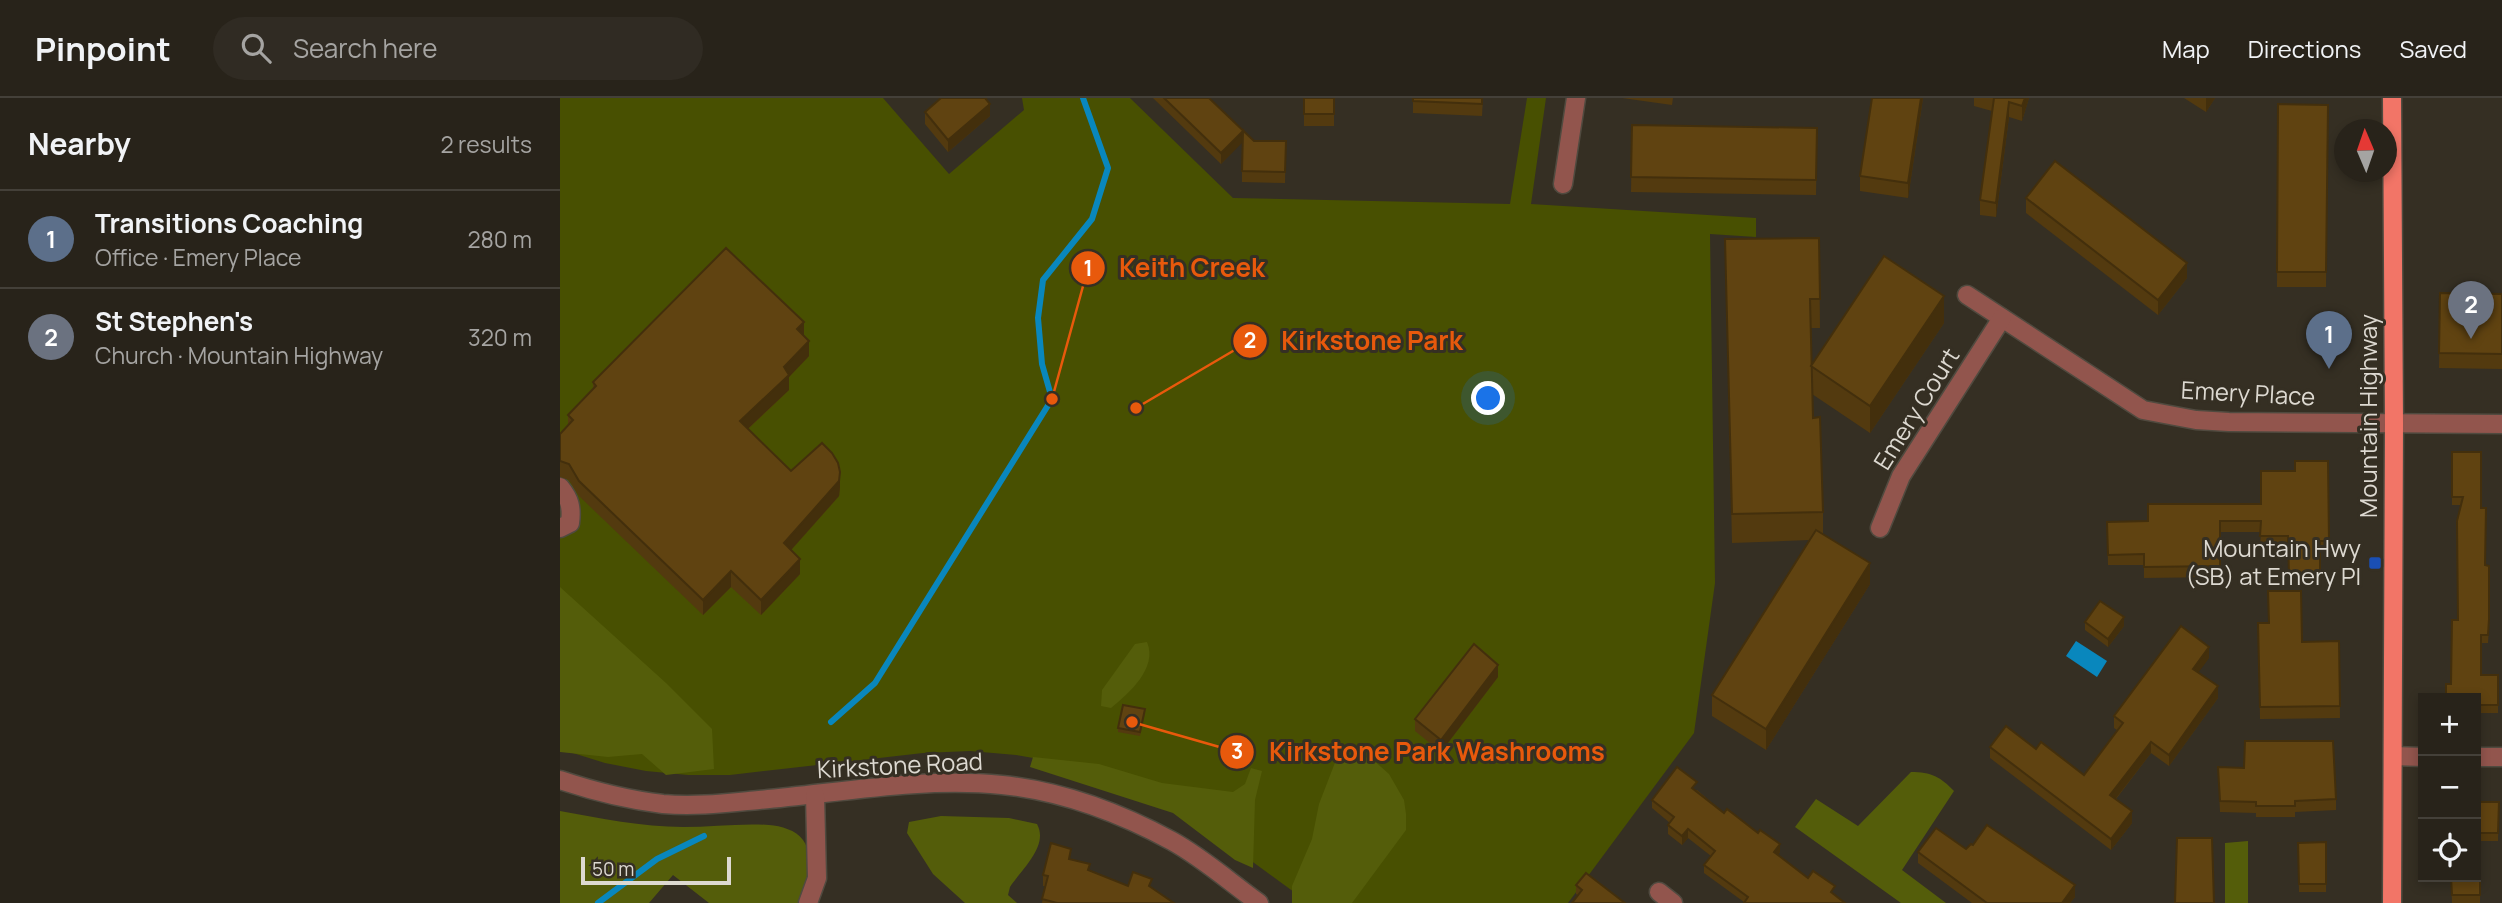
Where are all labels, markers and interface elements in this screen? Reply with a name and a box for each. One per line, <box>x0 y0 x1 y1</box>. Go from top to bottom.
search box <box>213 17 703 80</box>
text: Pinpoint <box>35 26 171 71</box>
icon: search <box>237 29 275 67</box>
text: Search here <box>293 30 437 66</box>
text: Map <box>2162 32 2210 65</box>
text: Directions <box>2248 32 2361 65</box>
text: Saved <box>2399 32 2467 65</box>
north arrow <box>2334 119 2397 182</box>
text: Nearby <box>28 123 131 164</box>
text: 2 results <box>440 128 532 160</box>
text: Transitions Coaching <box>95 205 363 241</box>
text: 1 <box>46 223 56 255</box>
text: 280 m <box>467 223 532 255</box>
text: Office · Emery Place <box>95 241 302 273</box>
callout: Keith Creek <box>1070 245 1279 292</box>
text: Keith Creek <box>1119 249 1266 285</box>
text: 1 <box>1083 254 1093 282</box>
pin: 2 <box>2448 281 2494 339</box>
text: St Stephen's <box>95 303 253 339</box>
pin: 1 <box>2306 311 2352 369</box>
street label: Mountain Highway <box>2351 314 2384 518</box>
callout: Kirkstone Park <box>1232 317 1477 364</box>
text: 2 <box>44 321 58 353</box>
text: 320 m <box>468 321 532 353</box>
text: Kirkstone Park <box>1281 322 1464 358</box>
text: 2 <box>1244 326 1256 354</box>
text: Church · Mountain Highway <box>95 339 383 371</box>
street label: Emery Court <box>1865 341 1966 475</box>
street label: Emery Place <box>2180 373 2316 412</box>
your location <box>1471 381 1505 415</box>
place label: Mountain Hwy (SB) at Emery Pl <box>2185 531 2361 592</box>
marker: Mountain Hwy (SB) at Emery Pl <box>2367 555 2383 571</box>
map controls <box>2418 693 2481 882</box>
button: + <box>2418 693 2481 756</box>
callout: Kirkstone Park Washrooms <box>1220 728 1618 775</box>
text: Kirkstone Park Washrooms <box>1269 733 1605 769</box>
text: 3 <box>1231 737 1243 765</box>
street label: Kirkstone Road <box>816 744 984 785</box>
button: − <box>2418 756 2481 819</box>
button: locate <box>2418 819 2481 882</box>
scale bar <box>581 854 732 886</box>
text: 50 m <box>592 856 634 882</box>

